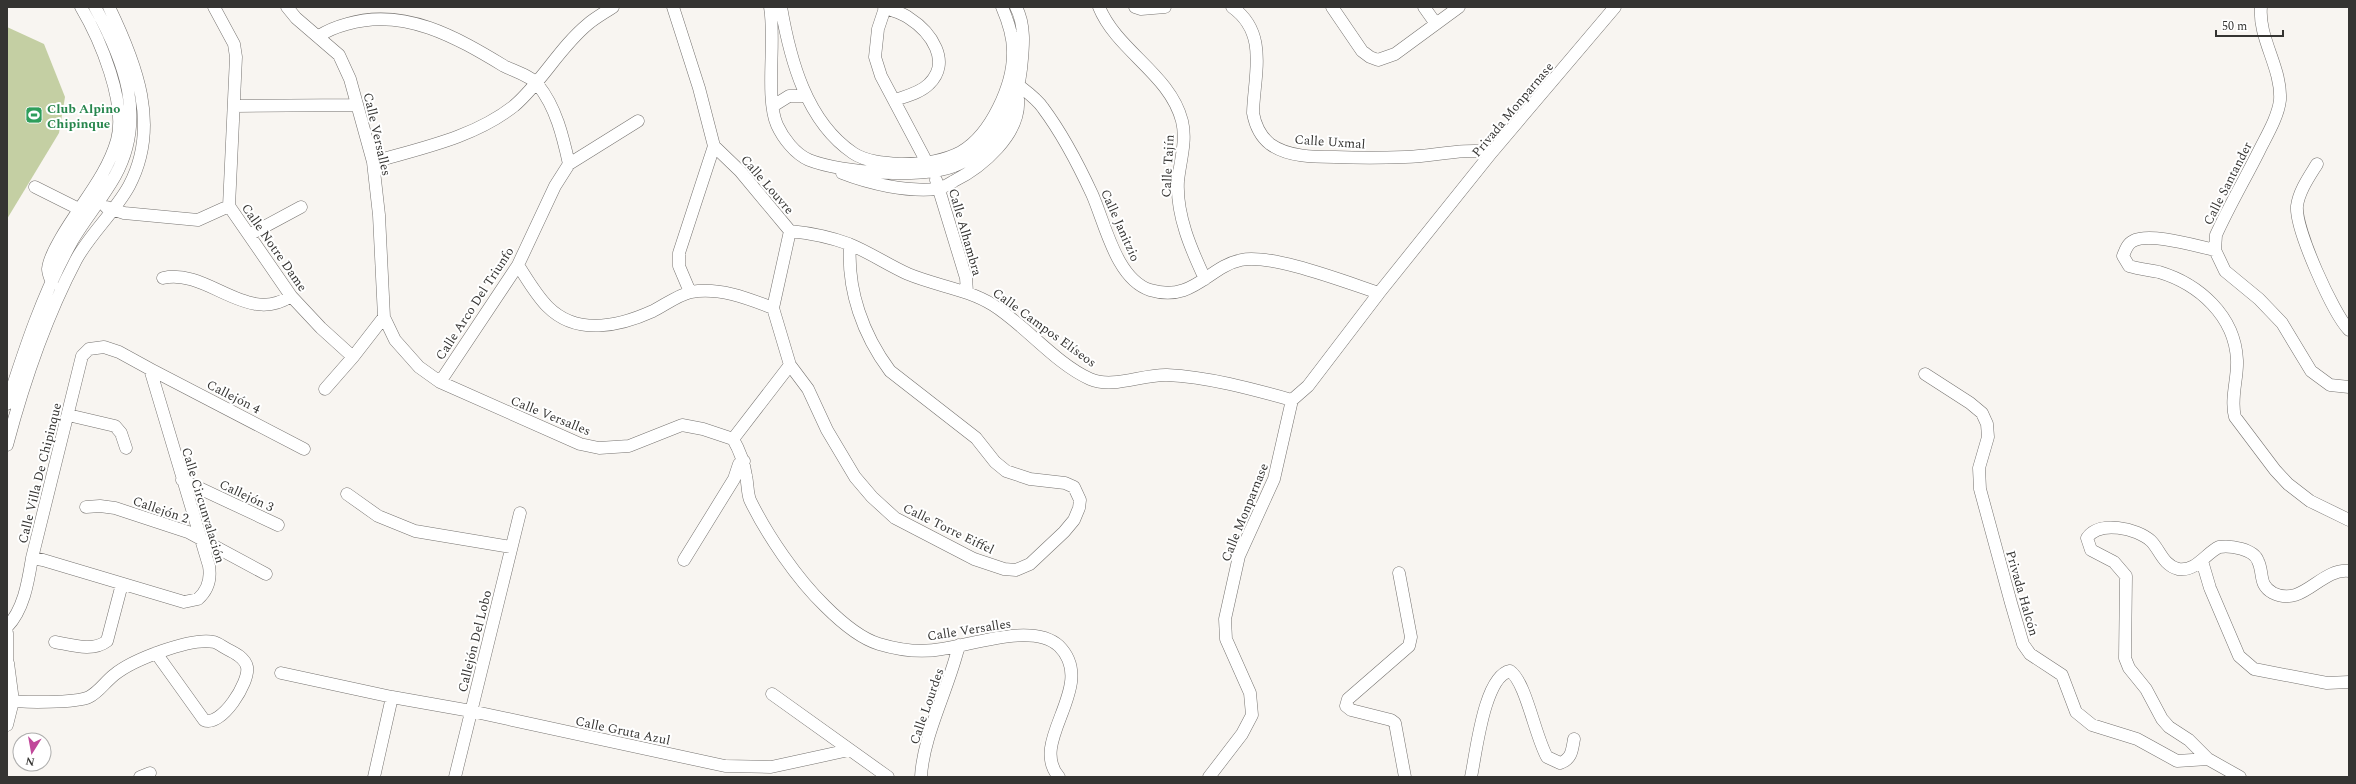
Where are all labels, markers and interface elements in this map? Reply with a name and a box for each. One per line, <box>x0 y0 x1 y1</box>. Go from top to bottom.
scale bar <box>2216 12 2283 38</box>
text: 50 m <box>2222 17 2247 36</box>
street label: Privada Monparnase <box>1467 58 1559 162</box>
street label: Calle Versalles <box>358 91 396 178</box>
place label: Club Alpino Chipinque <box>47 99 120 134</box>
sports icon: Club Alpino Chipinque <box>24 105 44 125</box>
street label: Calle Uxmal <box>1294 130 1366 154</box>
street label: Calle Tajín <box>1156 134 1180 198</box>
street label: Calle Santander <box>2198 138 2258 229</box>
street label: Calle Louvre <box>736 150 799 219</box>
street label: Calle Alhambra <box>943 186 987 279</box>
street label: Calle Janitzio <box>1095 186 1145 265</box>
street label: Calle Notre Dame <box>236 199 312 296</box>
street label: Calle Arco Del Triunfo <box>431 243 519 364</box>
street label: Calle Campos Elíseos <box>988 283 1100 372</box>
street label: Callejón 4 <box>203 375 264 419</box>
street label: Calle Versalles <box>508 391 594 441</box>
street label: Calle Villa De Chipinque <box>13 401 67 546</box>
street label: Calle Circunvalación <box>176 445 230 566</box>
street label: Calle Monparnase <box>1216 460 1274 565</box>
street label: Callejón 3 <box>216 475 278 517</box>
street label: Callejón 2 <box>130 491 191 529</box>
street label: Calle Torre Eiffel <box>899 498 998 560</box>
street label: Privada Halcón <box>2000 548 2044 639</box>
street label: Callejón Del Lobo <box>453 588 497 694</box>
street label: Calle Versalles <box>926 613 1013 646</box>
street label: Calle Lourdes <box>905 665 949 747</box>
street label: Calle Gruta Azul <box>574 711 672 751</box>
north arrow <box>12 732 52 772</box>
text: N <box>24 752 36 771</box>

